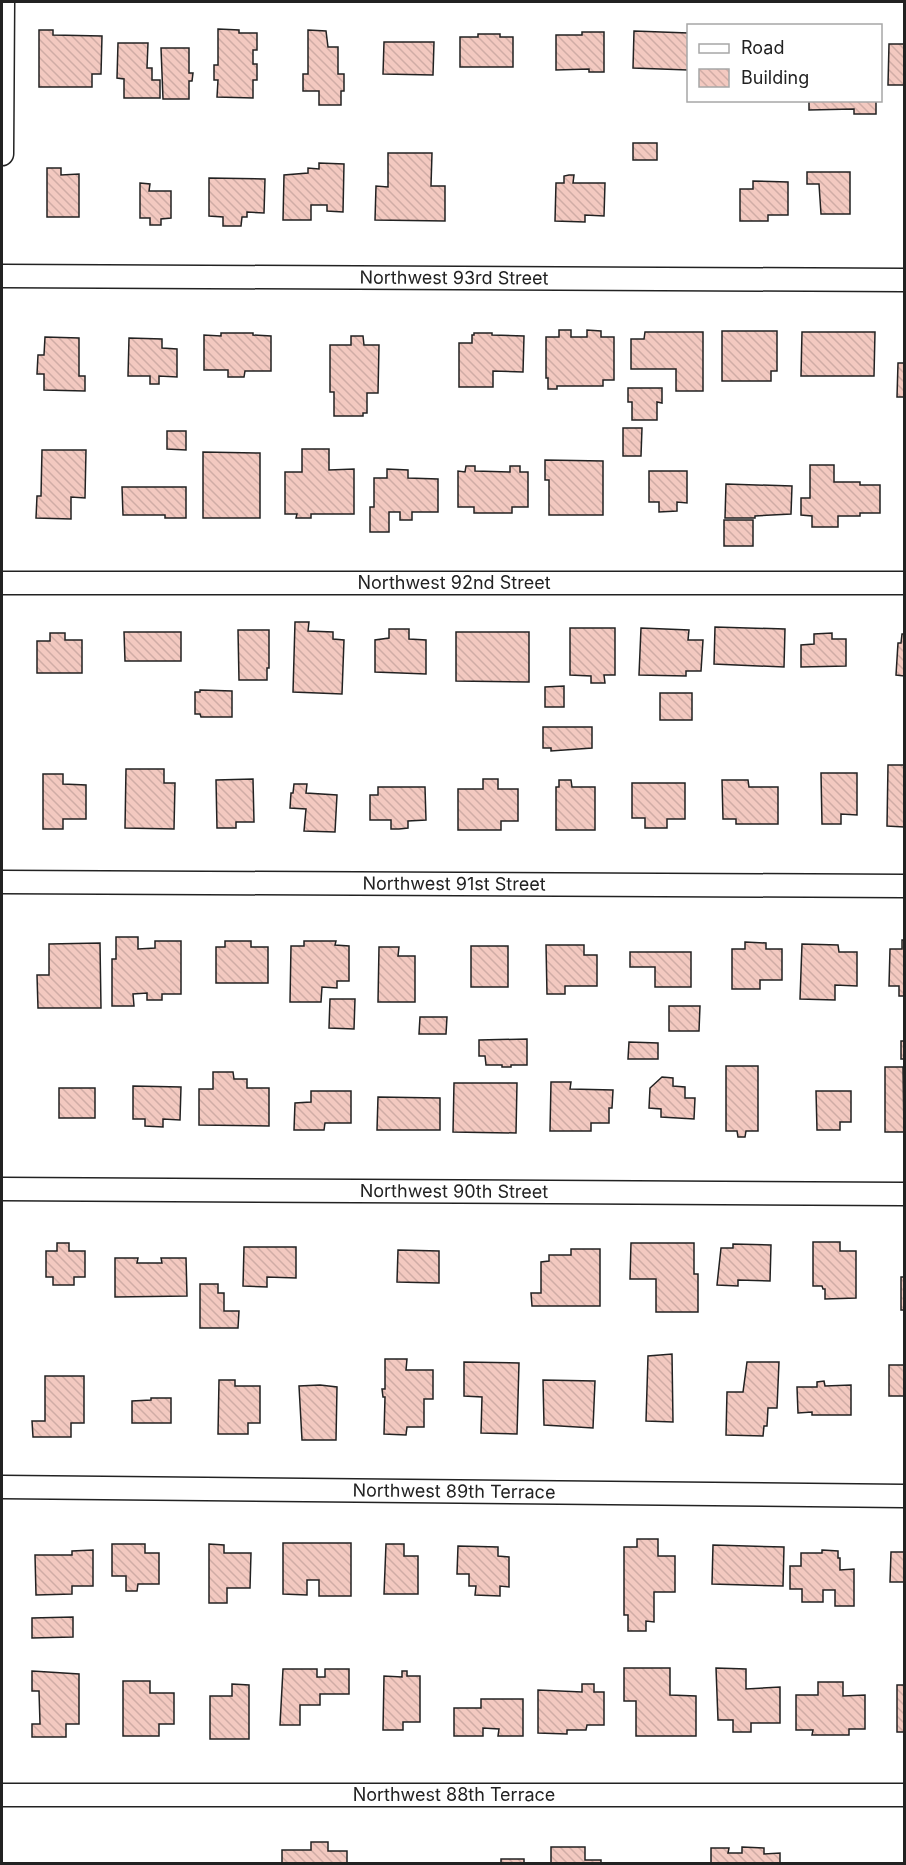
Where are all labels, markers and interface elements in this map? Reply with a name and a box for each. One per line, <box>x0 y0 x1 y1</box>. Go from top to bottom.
legend <box>687 24 882 102</box>
text: Road <box>741 37 784 58</box>
text: Building <box>741 67 809 88</box>
street label: Northwest 93rd Street <box>359 267 549 288</box>
street label: Northwest 92nd Street <box>357 572 551 593</box>
street label: Northwest 91st Street <box>362 873 546 894</box>
street label: Northwest 90th Street <box>360 1180 548 1202</box>
street label: Northwest 89th Terrace <box>352 1479 556 1503</box>
street label: Northwest 88th Terrace <box>353 1784 555 1805</box>

